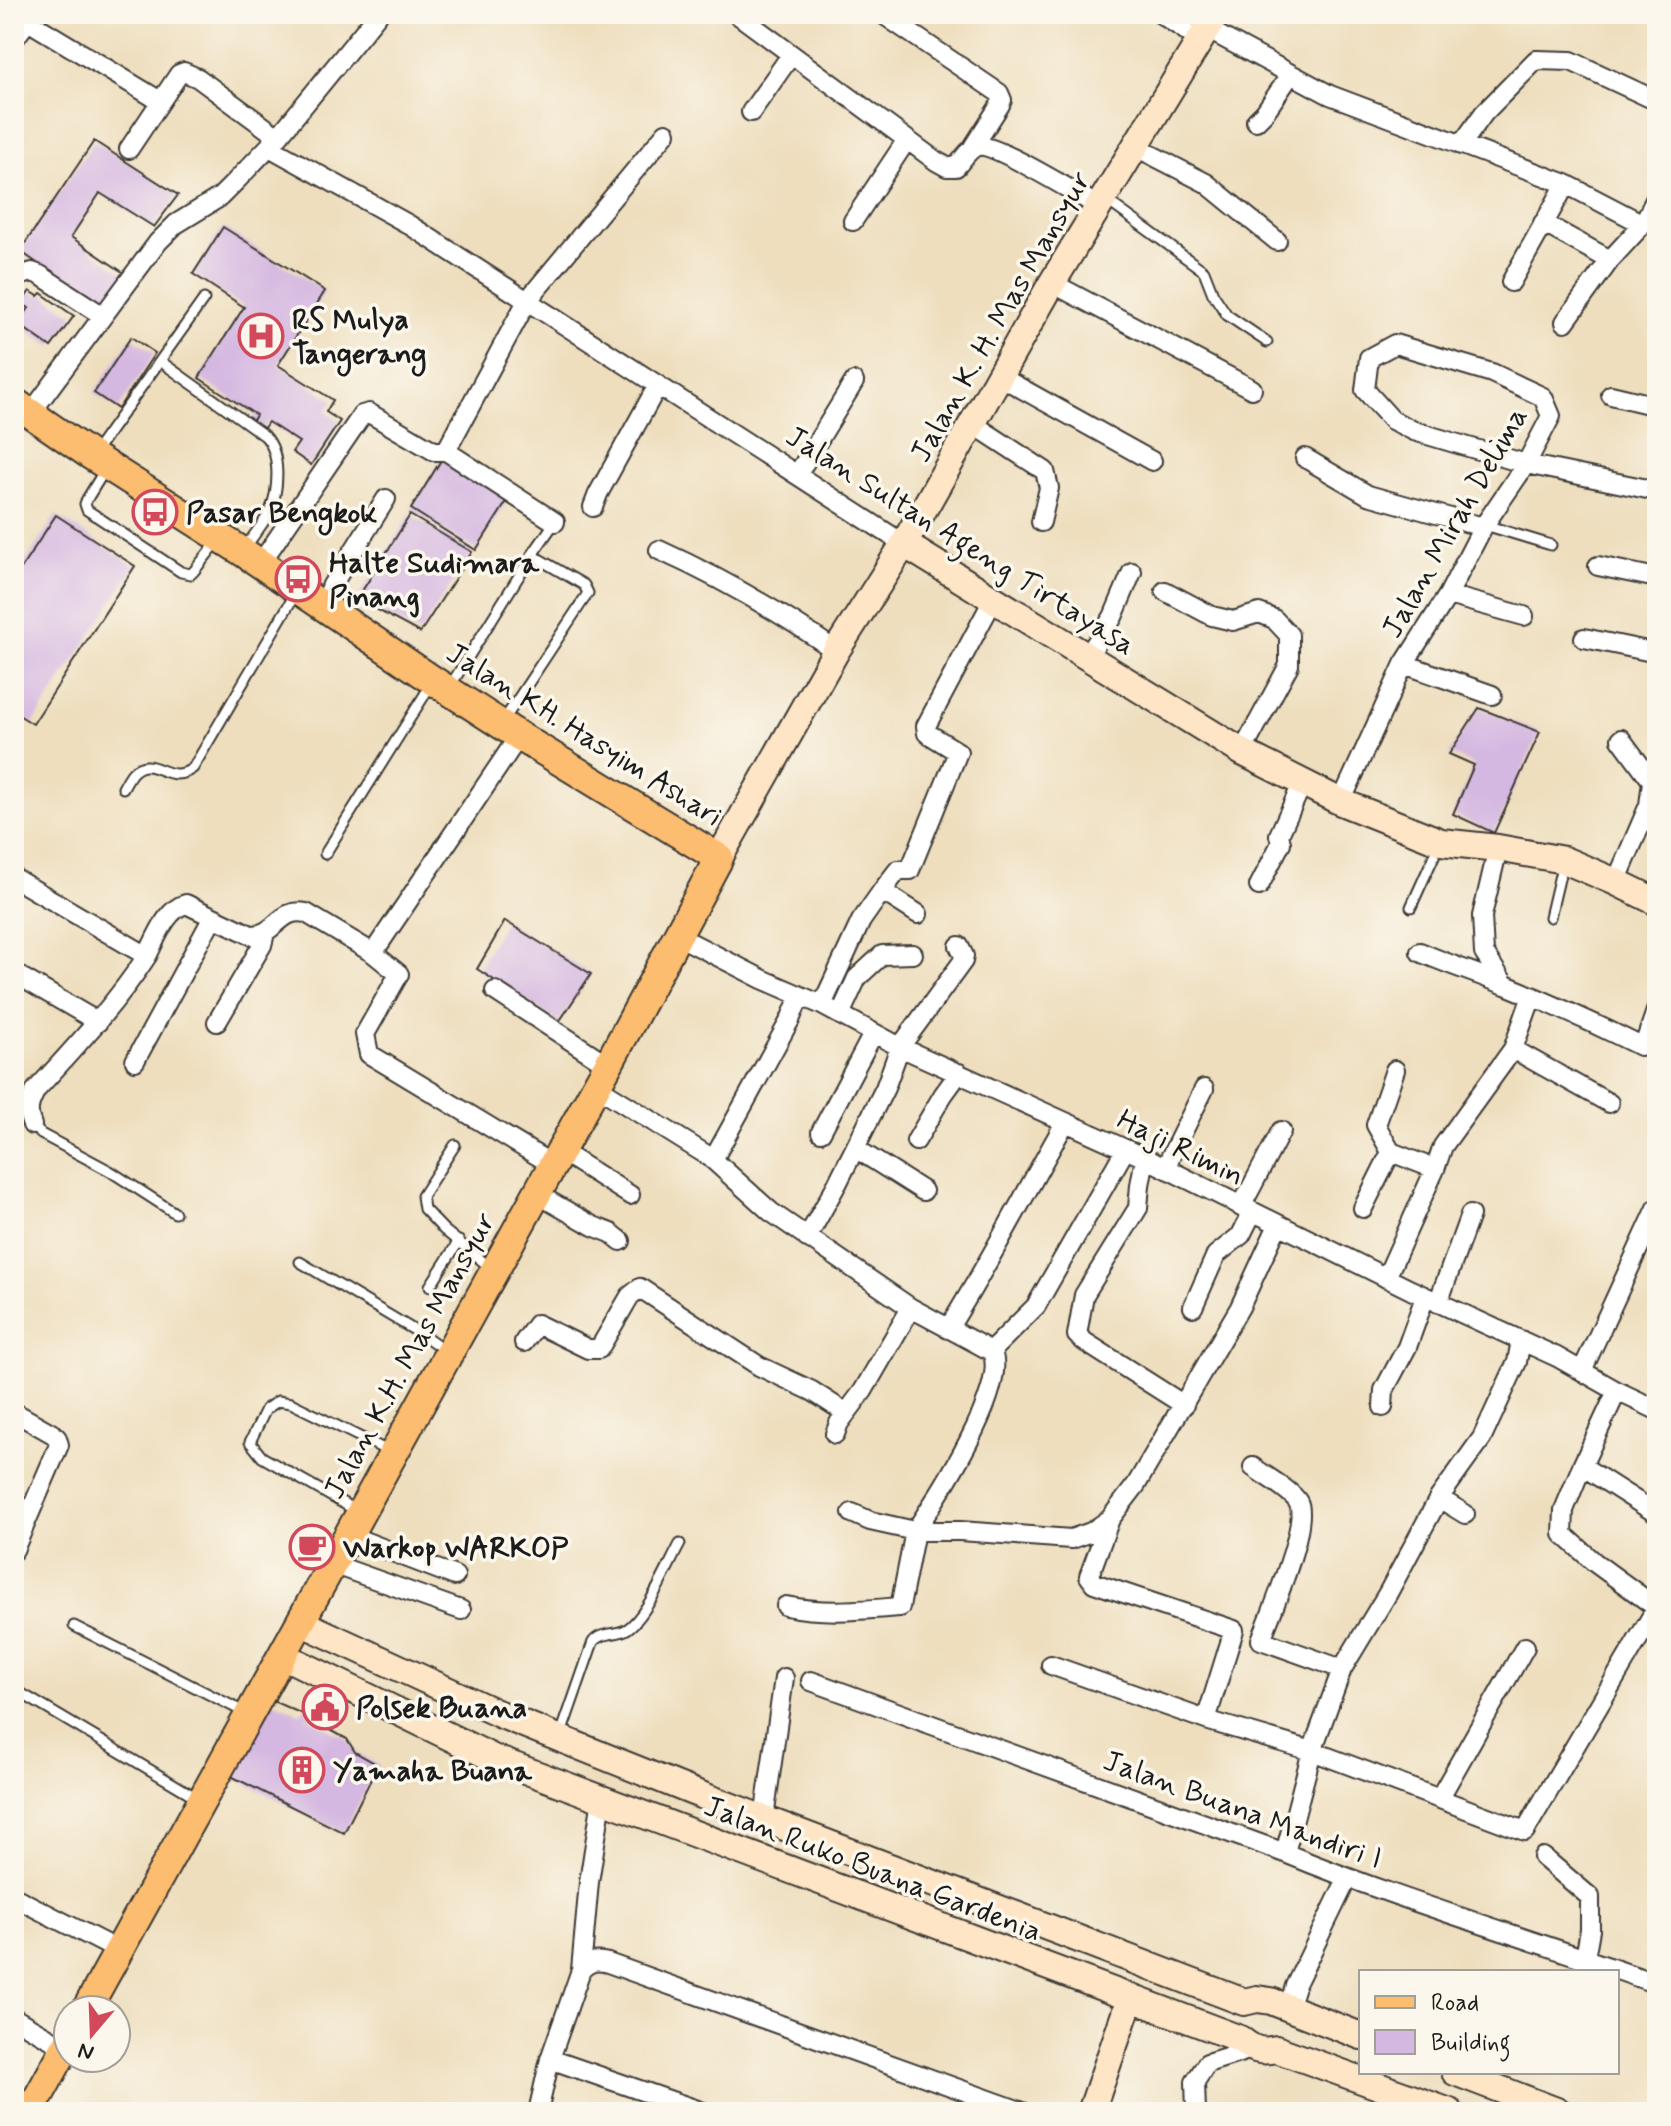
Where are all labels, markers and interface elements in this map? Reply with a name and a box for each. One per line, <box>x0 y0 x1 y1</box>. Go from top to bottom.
street label: Jalan K. H. Mas Mansyur <box>902 164 1101 470</box>
place label: RS Mulya Tangerang <box>292 301 427 377</box>
hospital icon: RS Mulya Tangerang <box>237 312 285 360</box>
street label: Jalan Mirah Delima <box>1373 400 1537 645</box>
street label: Jalan Sultan Ageng Tirtayasa <box>777 418 1142 668</box>
bus stop icon: Pasar Bengkok <box>131 488 179 536</box>
place label: Pasar Bengkok <box>186 494 377 536</box>
place label: Halte Sudimara Pinang <box>329 544 540 618</box>
bus stop icon: Halte Sudimara Pinang <box>274 555 322 603</box>
street label: Jalan KH. Hasyim Ashari <box>439 634 730 836</box>
street label: Haji Rimin <box>1110 1101 1250 1196</box>
street label: Jalan K.H. Mas Mansyur <box>315 1205 505 1506</box>
cafe icon: Warkop WARKOP <box>288 1523 336 1571</box>
place label: Warkop WARKOP <box>342 1529 569 1568</box>
public building icon: Polsek Buana <box>301 1683 349 1731</box>
place label: Polsek Buana <box>356 1689 527 1728</box>
street label: Jalan Buana Mandiri I <box>1098 1742 1387 1879</box>
building icon: Yamaha Buana <box>278 1746 326 1794</box>
place label: Yamaha Buana <box>333 1752 533 1791</box>
street label: Jalan Ruko Buana Gardenia <box>698 1787 1047 1952</box>
legend <box>1359 1970 1619 2074</box>
text: Road <box>1431 1988 1479 2019</box>
north arrow <box>52 1994 132 2074</box>
text: Building <box>1431 2028 1511 2062</box>
text: N <box>75 2035 98 2067</box>

